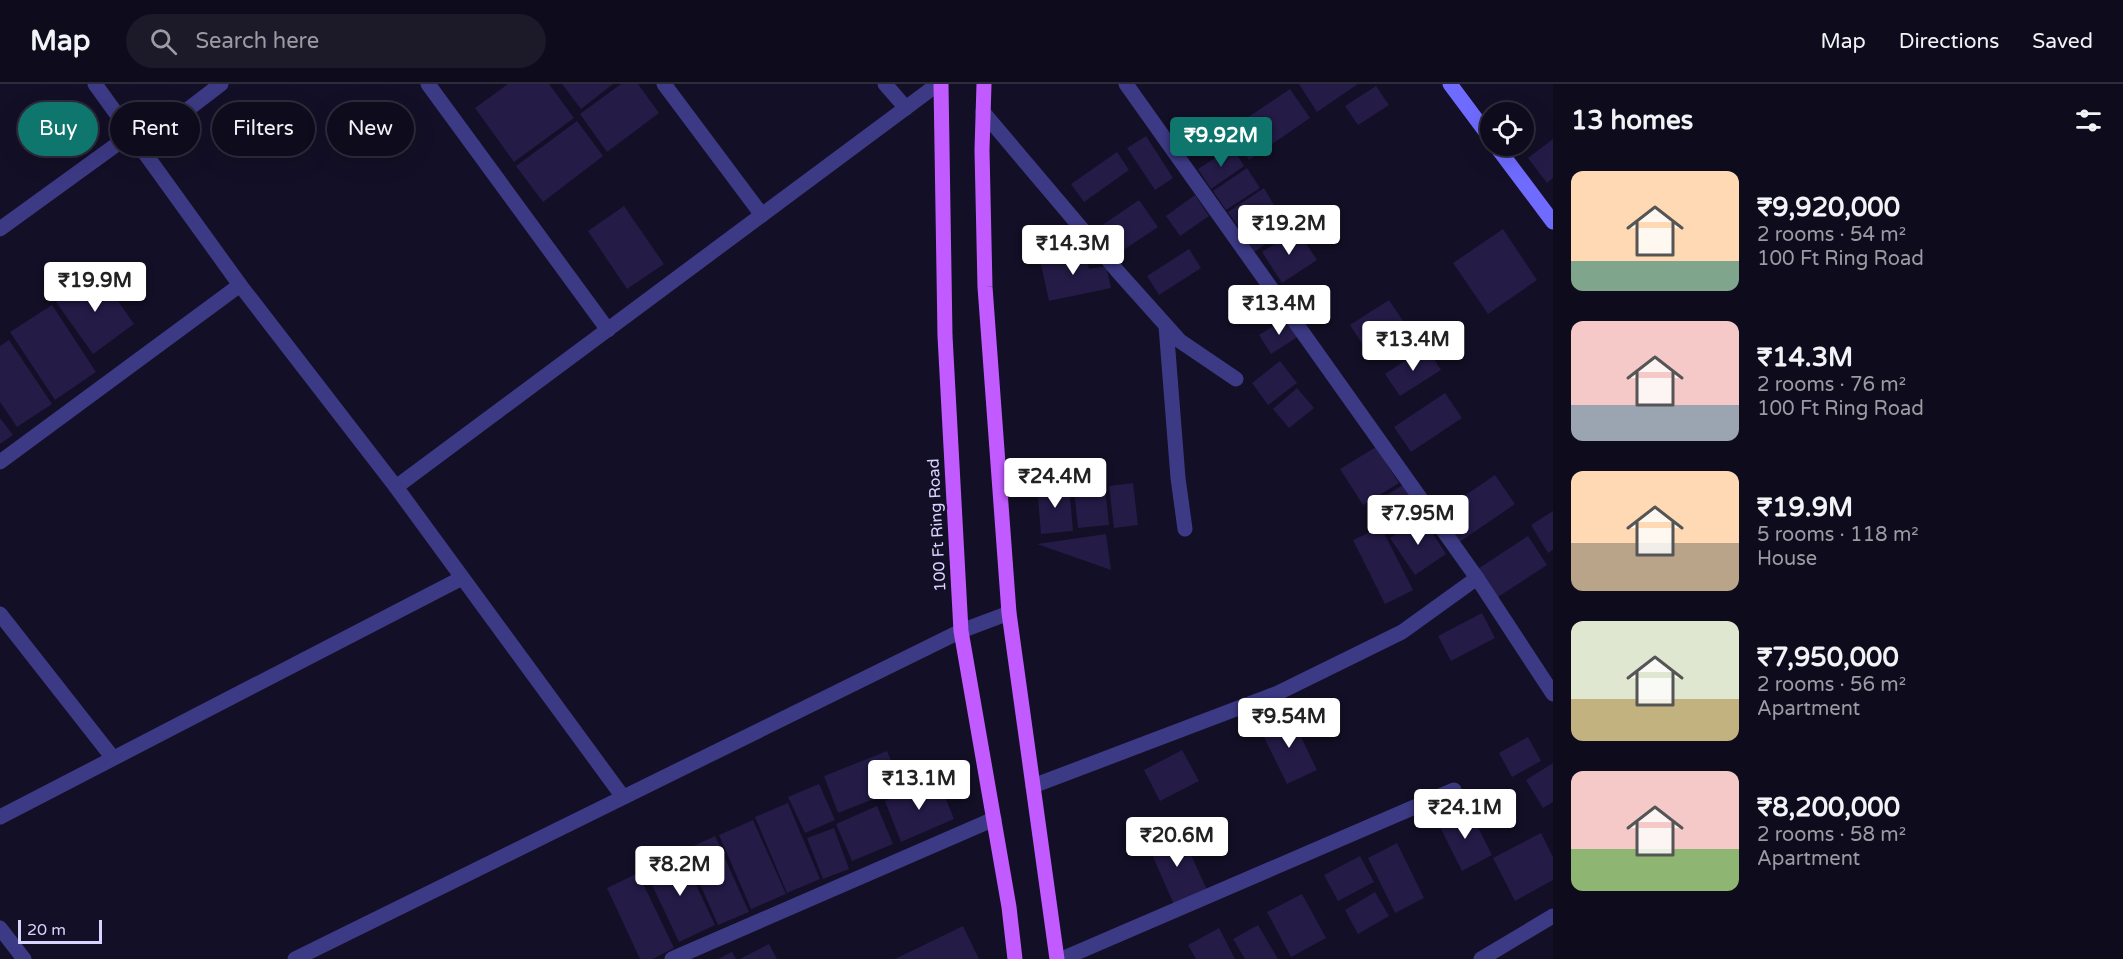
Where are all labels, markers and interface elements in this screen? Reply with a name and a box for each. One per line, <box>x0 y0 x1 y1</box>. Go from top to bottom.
search box <box>126 14 546 68</box>
text: Map <box>30 24 90 58</box>
icon: search <box>147 25 180 58</box>
text: Search here <box>195 28 319 54</box>
text: Map <box>1820 29 1866 54</box>
text: Directions <box>1899 29 1999 54</box>
text: Saved <box>2032 29 2093 54</box>
chip: Buy <box>18 102 98 156</box>
chip: Rent <box>110 102 200 156</box>
chip: Filters <box>212 102 315 156</box>
chip: New <box>327 102 414 156</box>
map controls <box>1480 102 1534 156</box>
button: locate <box>1480 102 1534 156</box>
icon: filters <box>2072 104 2105 137</box>
text: 13 homes <box>1571 105 1693 136</box>
pin: ₹9.92M <box>1172 117 1270 168</box>
text: ₹9.92M <box>1184 124 1258 148</box>
text: ₹9,920,000 <box>1757 192 1900 223</box>
icon: home <box>1619 195 1691 267</box>
pin: ₹19.2M <box>1240 205 1338 256</box>
text: ₹19.2M <box>1252 212 1326 236</box>
text: 2 rooms · 54 m² <box>1757 223 1906 247</box>
pin: ₹14.3M <box>1024 225 1122 276</box>
text: ₹14.3M <box>1036 232 1110 256</box>
text: 100 Ft Ring Road <box>1757 247 1924 271</box>
pin: ₹19.9M <box>46 262 144 313</box>
text: ₹19.9M <box>58 269 132 293</box>
pin: ₹13.4M <box>1230 285 1328 336</box>
text: ₹13.4M <box>1242 292 1316 316</box>
pin: ₹13.4M <box>1364 321 1462 372</box>
text: ₹13.4M <box>1376 328 1450 352</box>
text: ₹14.3M <box>1757 342 1853 373</box>
icon: home <box>1619 345 1691 417</box>
text: 2 rooms · 76 m² <box>1757 373 1906 397</box>
text: 100 Ft Ring Road <box>1757 397 1924 421</box>
street label: 100 Ft Ring Road <box>924 458 950 592</box>
pin: ₹24.4M <box>1006 458 1104 509</box>
text: ₹24.4M <box>1018 465 1092 489</box>
text: ₹19.9M <box>1757 492 1853 523</box>
pin: ₹7.95M <box>1369 495 1467 546</box>
icon: home <box>1619 495 1691 567</box>
text: ₹7.95M <box>1382 502 1454 526</box>
text: 5 rooms · 118 m² <box>1757 523 1919 547</box>
text: House <box>1757 547 1817 571</box>
text: ₹7,950,000 <box>1757 642 1899 673</box>
icon: home <box>1619 645 1691 717</box>
text: 2 rooms · 56 m² <box>1757 673 1906 697</box>
text: Apartment <box>1757 697 1860 721</box>
pin: ₹9.54M <box>1240 698 1338 749</box>
text: ₹9.54M <box>1252 705 1326 729</box>
pin: ₹13.1M <box>870 760 968 811</box>
text: ₹13.1M <box>882 767 956 791</box>
pin: ₹24.1M <box>1416 789 1514 840</box>
text: ₹8,200,000 <box>1757 792 1900 823</box>
icon: home <box>1619 795 1691 867</box>
text: ₹24.1M <box>1428 796 1502 820</box>
pin: ₹20.6M <box>1128 817 1226 868</box>
text: 2 rooms · 58 m² <box>1757 823 1906 847</box>
text: ₹20.6M <box>1140 824 1214 848</box>
pin: ₹8.2M <box>638 846 722 897</box>
text: Apartment <box>1757 847 1860 871</box>
text: ₹8.2M <box>649 853 711 877</box>
scale bar <box>18 917 102 944</box>
text: 20 m <box>27 920 66 940</box>

